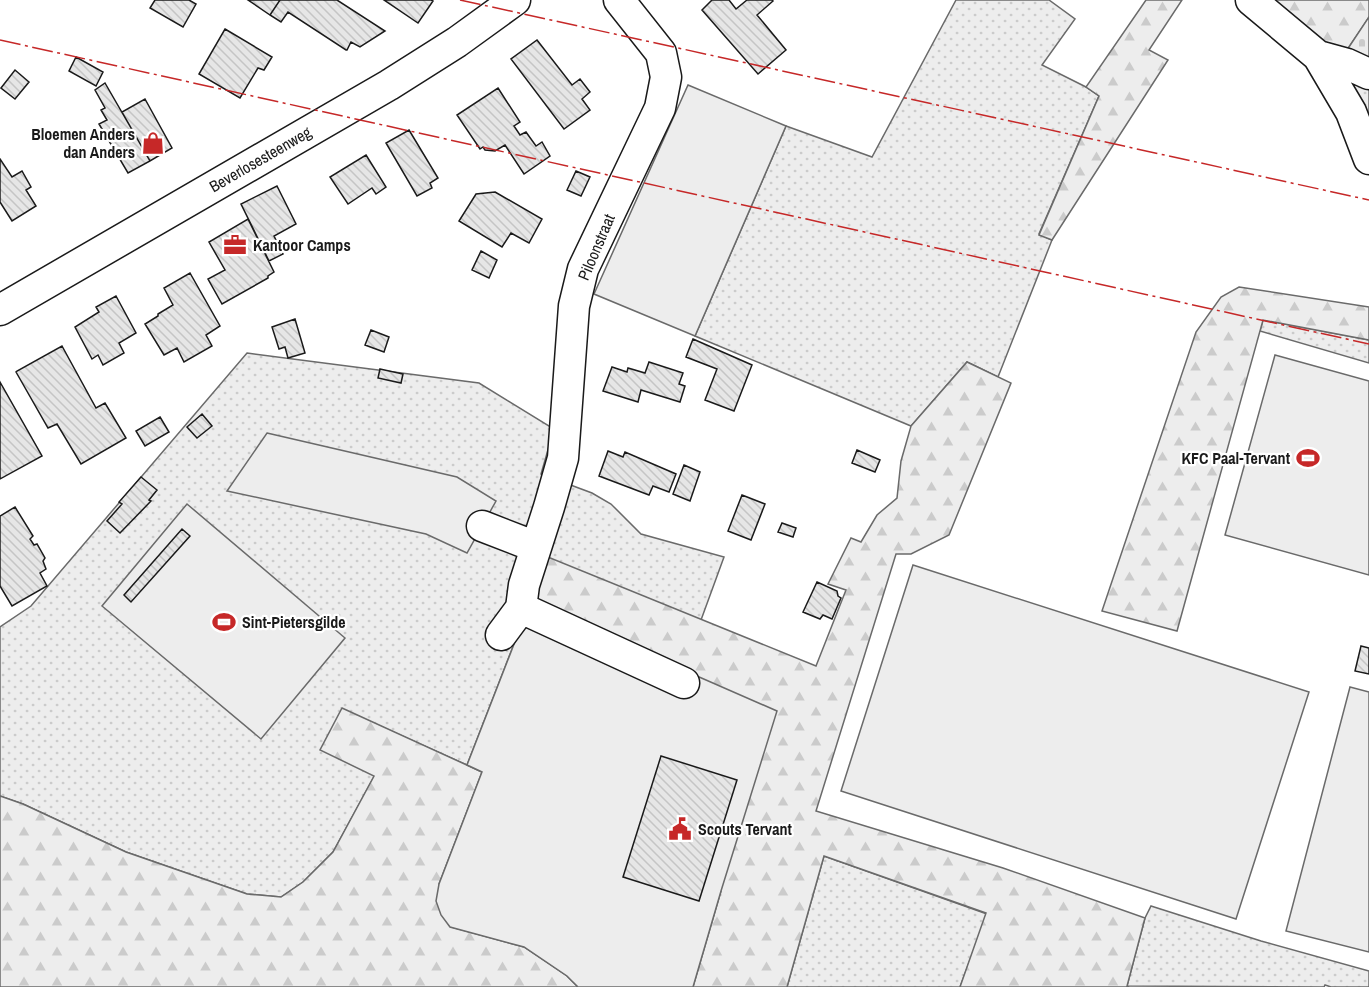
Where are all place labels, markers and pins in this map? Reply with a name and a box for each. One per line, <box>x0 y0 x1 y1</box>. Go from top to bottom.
place label: Bloemen Anders dan Anders <box>31 123 135 163</box>
shop icon: Bloemen Anders dan Anders <box>140 130 166 156</box>
office icon: Kantoor Camps <box>222 232 248 258</box>
place label: Kantoor Camps <box>253 234 351 256</box>
sports icon: KFC Paal-Tervant <box>1295 445 1321 471</box>
place label: KFC Paal-Tervant <box>1182 447 1291 469</box>
sports icon: Sint-Pietersgilde <box>211 609 237 635</box>
place label: Sint-Pietersgilde <box>242 611 346 633</box>
public building icon: Scouts Tervant <box>667 816 693 842</box>
place label: Scouts Tervant <box>698 818 792 840</box>

